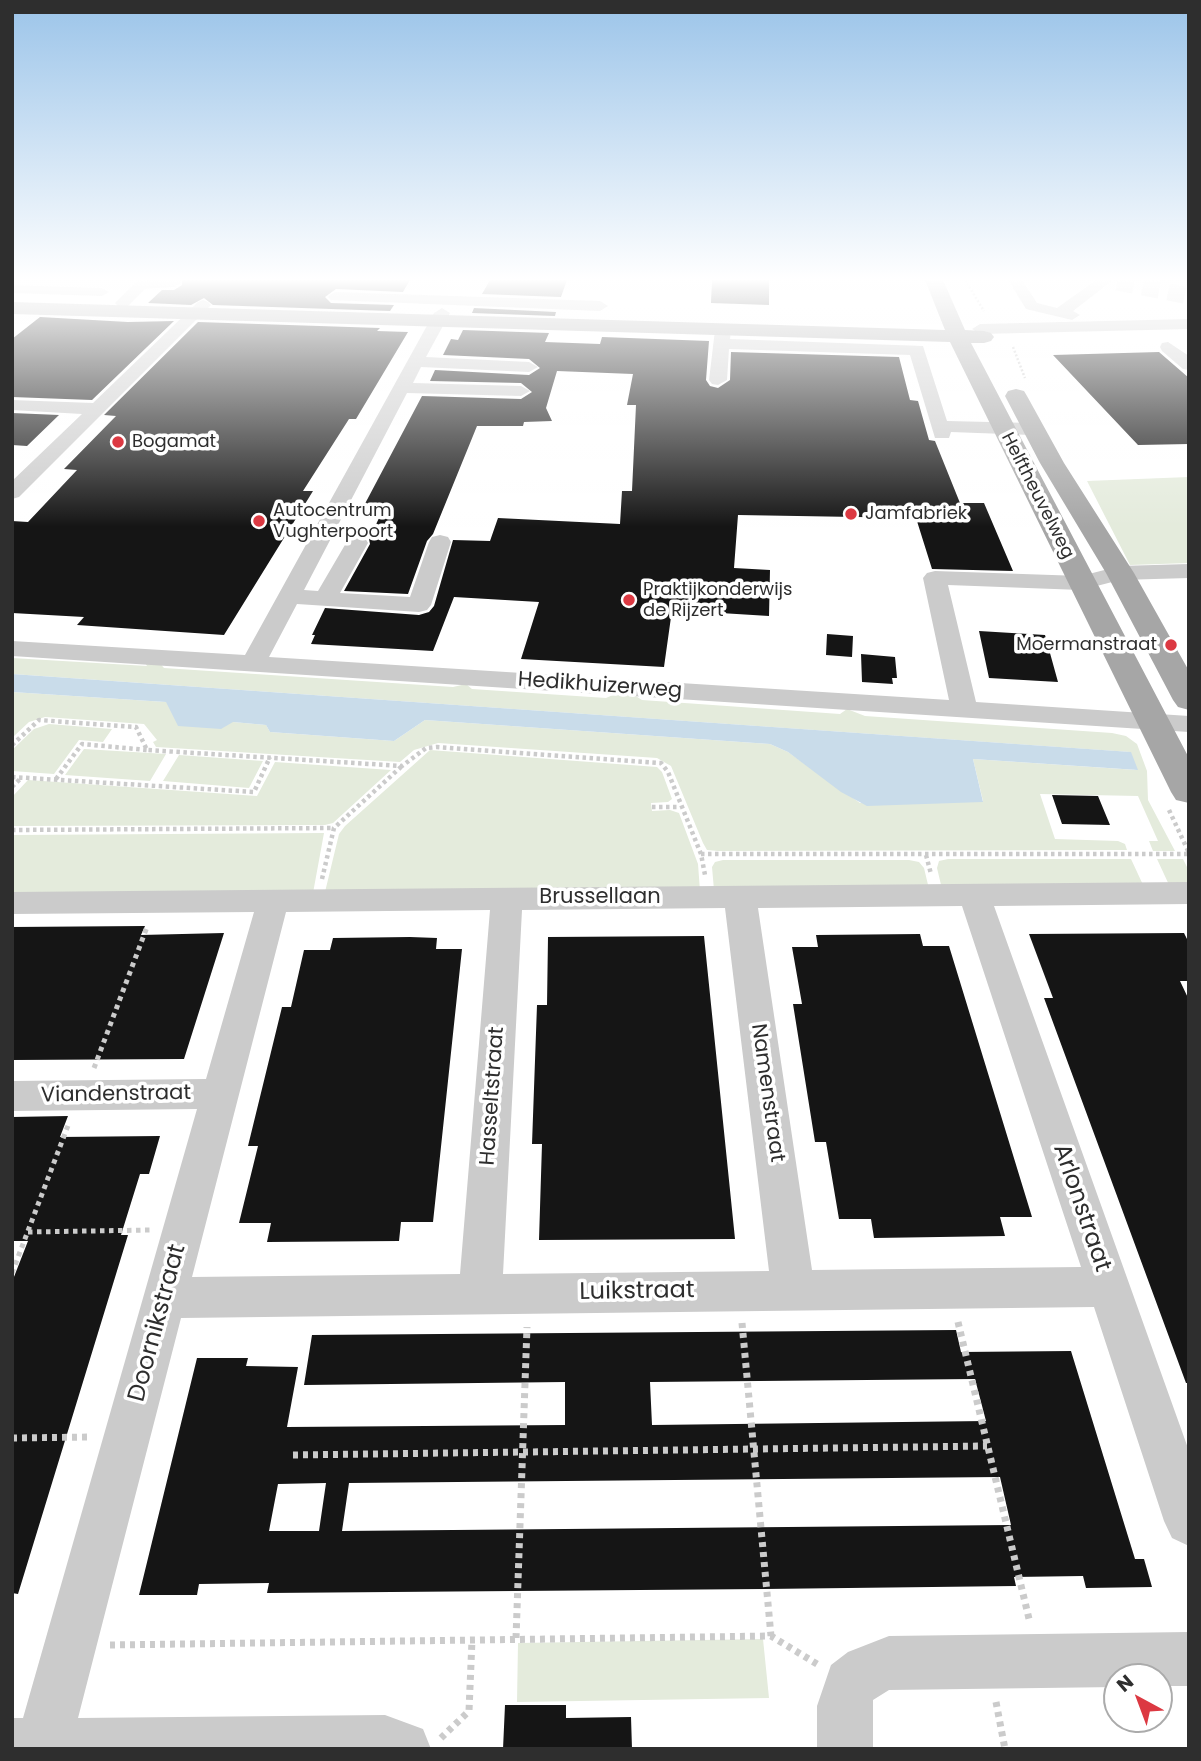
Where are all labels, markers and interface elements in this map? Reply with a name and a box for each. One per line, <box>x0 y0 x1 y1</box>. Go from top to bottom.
street label: Helftheuvelweg <box>996 429 1078 563</box>
place label: Bogamat <box>132 431 216 453</box>
marker: Bogamat <box>110 434 126 450</box>
place label: Autocentrum Vughterpoort <box>273 500 393 542</box>
place label: Jamfabriek <box>865 503 967 525</box>
marker: Jamfabriek <box>843 506 859 522</box>
marker: Autocentrum Vughterpoort <box>251 513 267 529</box>
place label: Praktijkonderwijs de Rijzert <box>643 579 792 622</box>
marker: Praktijkonderwijs de Rijzert <box>621 592 637 608</box>
place label: Moermanstraat <box>1016 634 1157 656</box>
marker: Moermanstraat <box>1163 637 1179 653</box>
street label: Hedikhuizerweg <box>517 668 683 704</box>
street label: Brussellaan <box>539 885 661 911</box>
street label: Namenstraat <box>745 1022 789 1164</box>
street label: Hasseltstraat <box>476 1026 510 1166</box>
street label: Viandenstraat <box>41 1081 191 1109</box>
street label: Arlonstraat <box>1046 1140 1116 1276</box>
street label: Doornikstraat <box>123 1241 193 1405</box>
street label: Luikstraat <box>579 1277 695 1307</box>
north arrow <box>1103 1663 1173 1733</box>
text: N <box>1111 1668 1139 1698</box>

